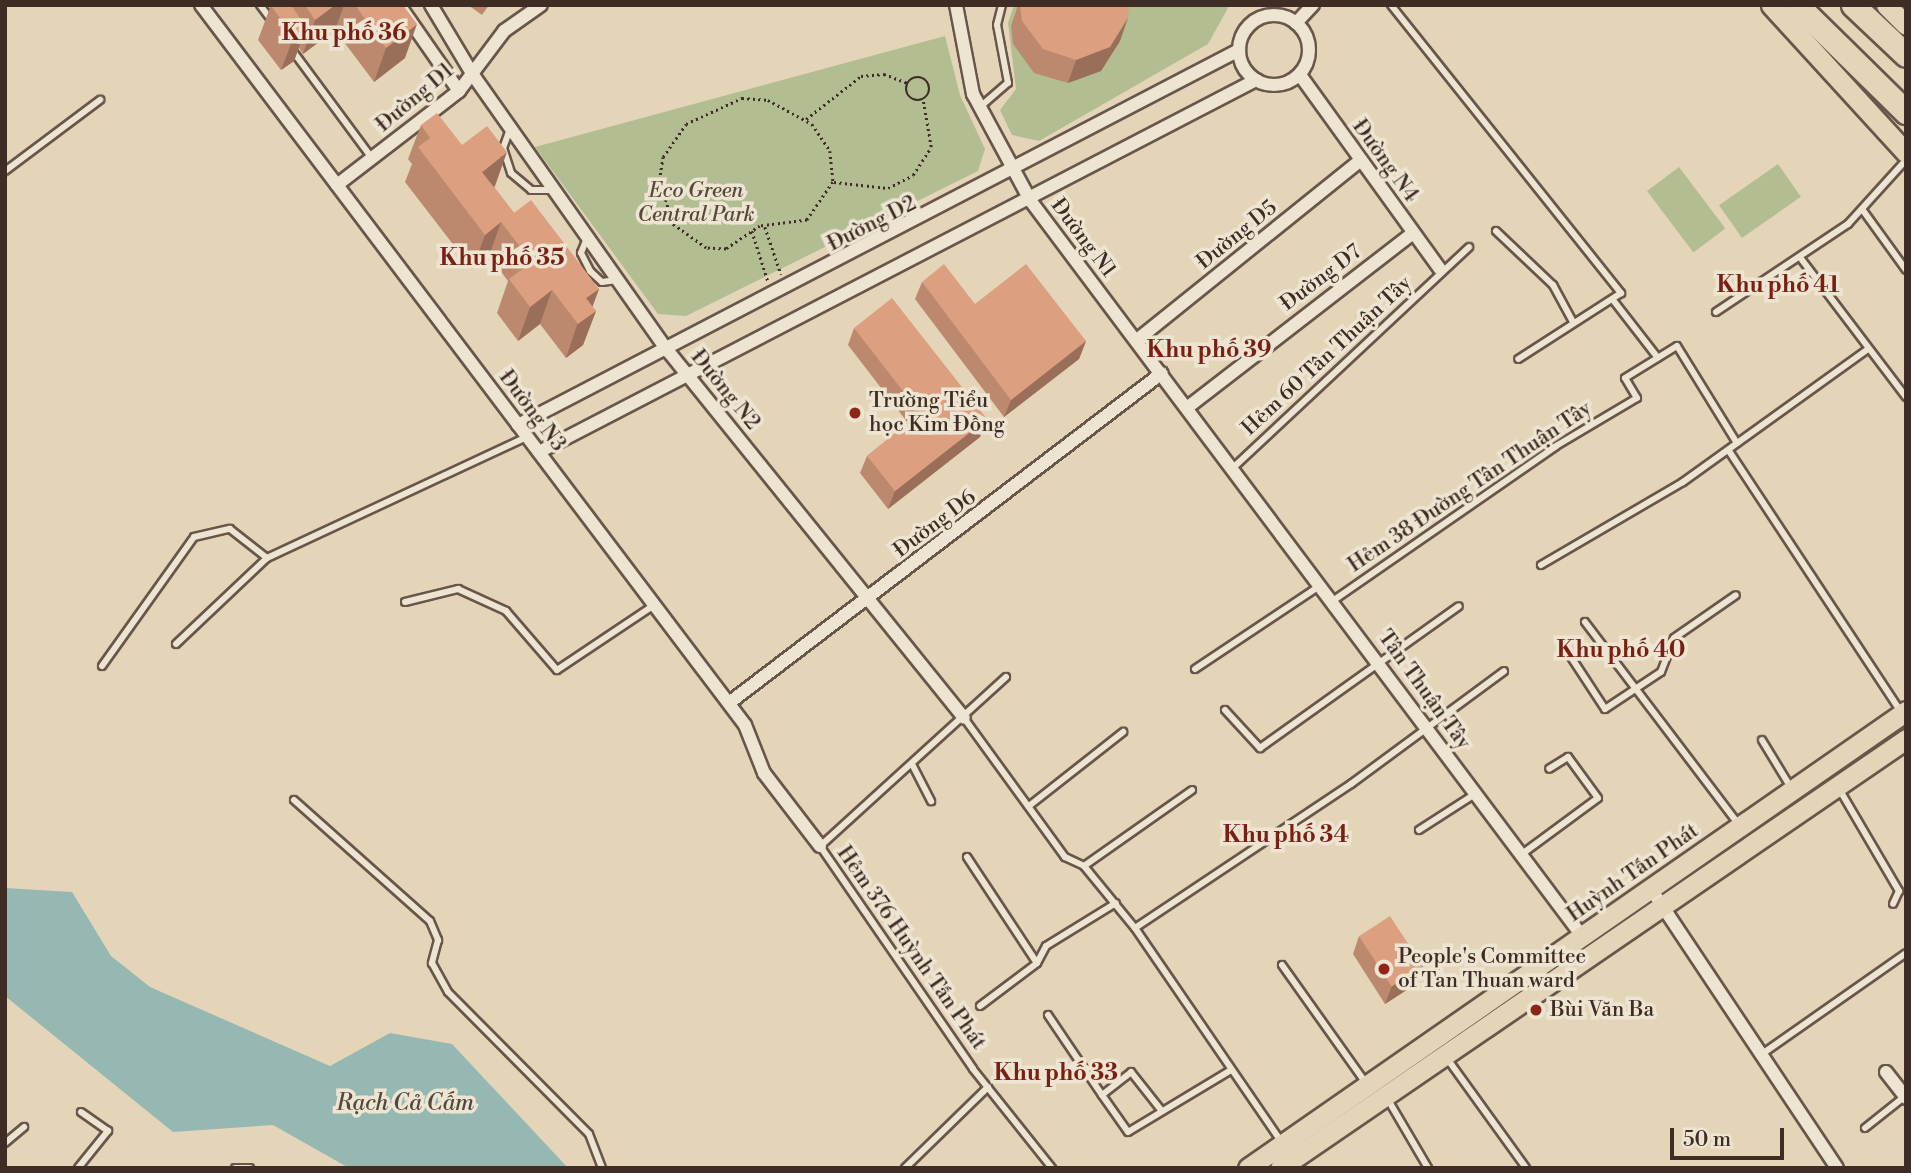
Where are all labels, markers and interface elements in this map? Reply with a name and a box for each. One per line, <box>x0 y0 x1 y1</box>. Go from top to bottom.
district label: Khu phố 36 <box>281 19 407 47</box>
street label: Đường D1 <box>371 58 459 138</box>
street label: Đường N4 <box>1347 115 1423 207</box>
park label: Eco Green Central Park <box>637 178 755 228</box>
street label: Đường D2 <box>823 191 921 257</box>
street label: Đường N1 <box>1045 193 1121 283</box>
street label: Đường D5 <box>1192 195 1282 275</box>
street label: Đường D7 <box>1276 239 1366 317</box>
district label: Khu phố 35 <box>440 244 564 272</box>
street label: Hẻm 60 Tân Thuận Tây <box>1237 271 1417 441</box>
district label: Khu phố 41 <box>1717 271 1839 299</box>
district label: Khu phố 39 <box>1146 336 1272 364</box>
street label: Đường N2 <box>685 345 765 435</box>
street label: Đường N3 <box>493 365 571 457</box>
place label: Trường Tiểu học Kim Đồng <box>869 388 1005 438</box>
street label: Hẻm 38 Đường Tân Thuận Tây <box>1343 396 1597 578</box>
marker: Trường Tiểu học Kim Đồng <box>847 405 863 421</box>
street label: Đường D6 <box>889 485 981 563</box>
street label: Tân Thuận Tây <box>1372 625 1476 755</box>
district label: Khu phố 40 <box>1557 636 1685 664</box>
street label: Huỳnh Tấn Phát <box>1563 818 1703 928</box>
district label: Khu phố 34 <box>1223 821 1349 849</box>
street label: Hẻm 376 Huỳnh Tấn Phát <box>831 841 991 1055</box>
place label: People's Committee of Tan Thuan ward <box>1398 944 1586 994</box>
marker: People's Committee of Tan Thuan ward <box>1376 961 1392 977</box>
place label: Bùi Văn Ba <box>1550 997 1654 1023</box>
marker: Bùi Văn Ba <box>1528 1002 1544 1018</box>
district label: Khu phố 33 <box>994 1059 1118 1087</box>
water label: Rạch Cả Cấm <box>336 1089 474 1117</box>
scale bar <box>1673 1114 1787 1158</box>
text: 50 m <box>1683 1127 1731 1153</box>

